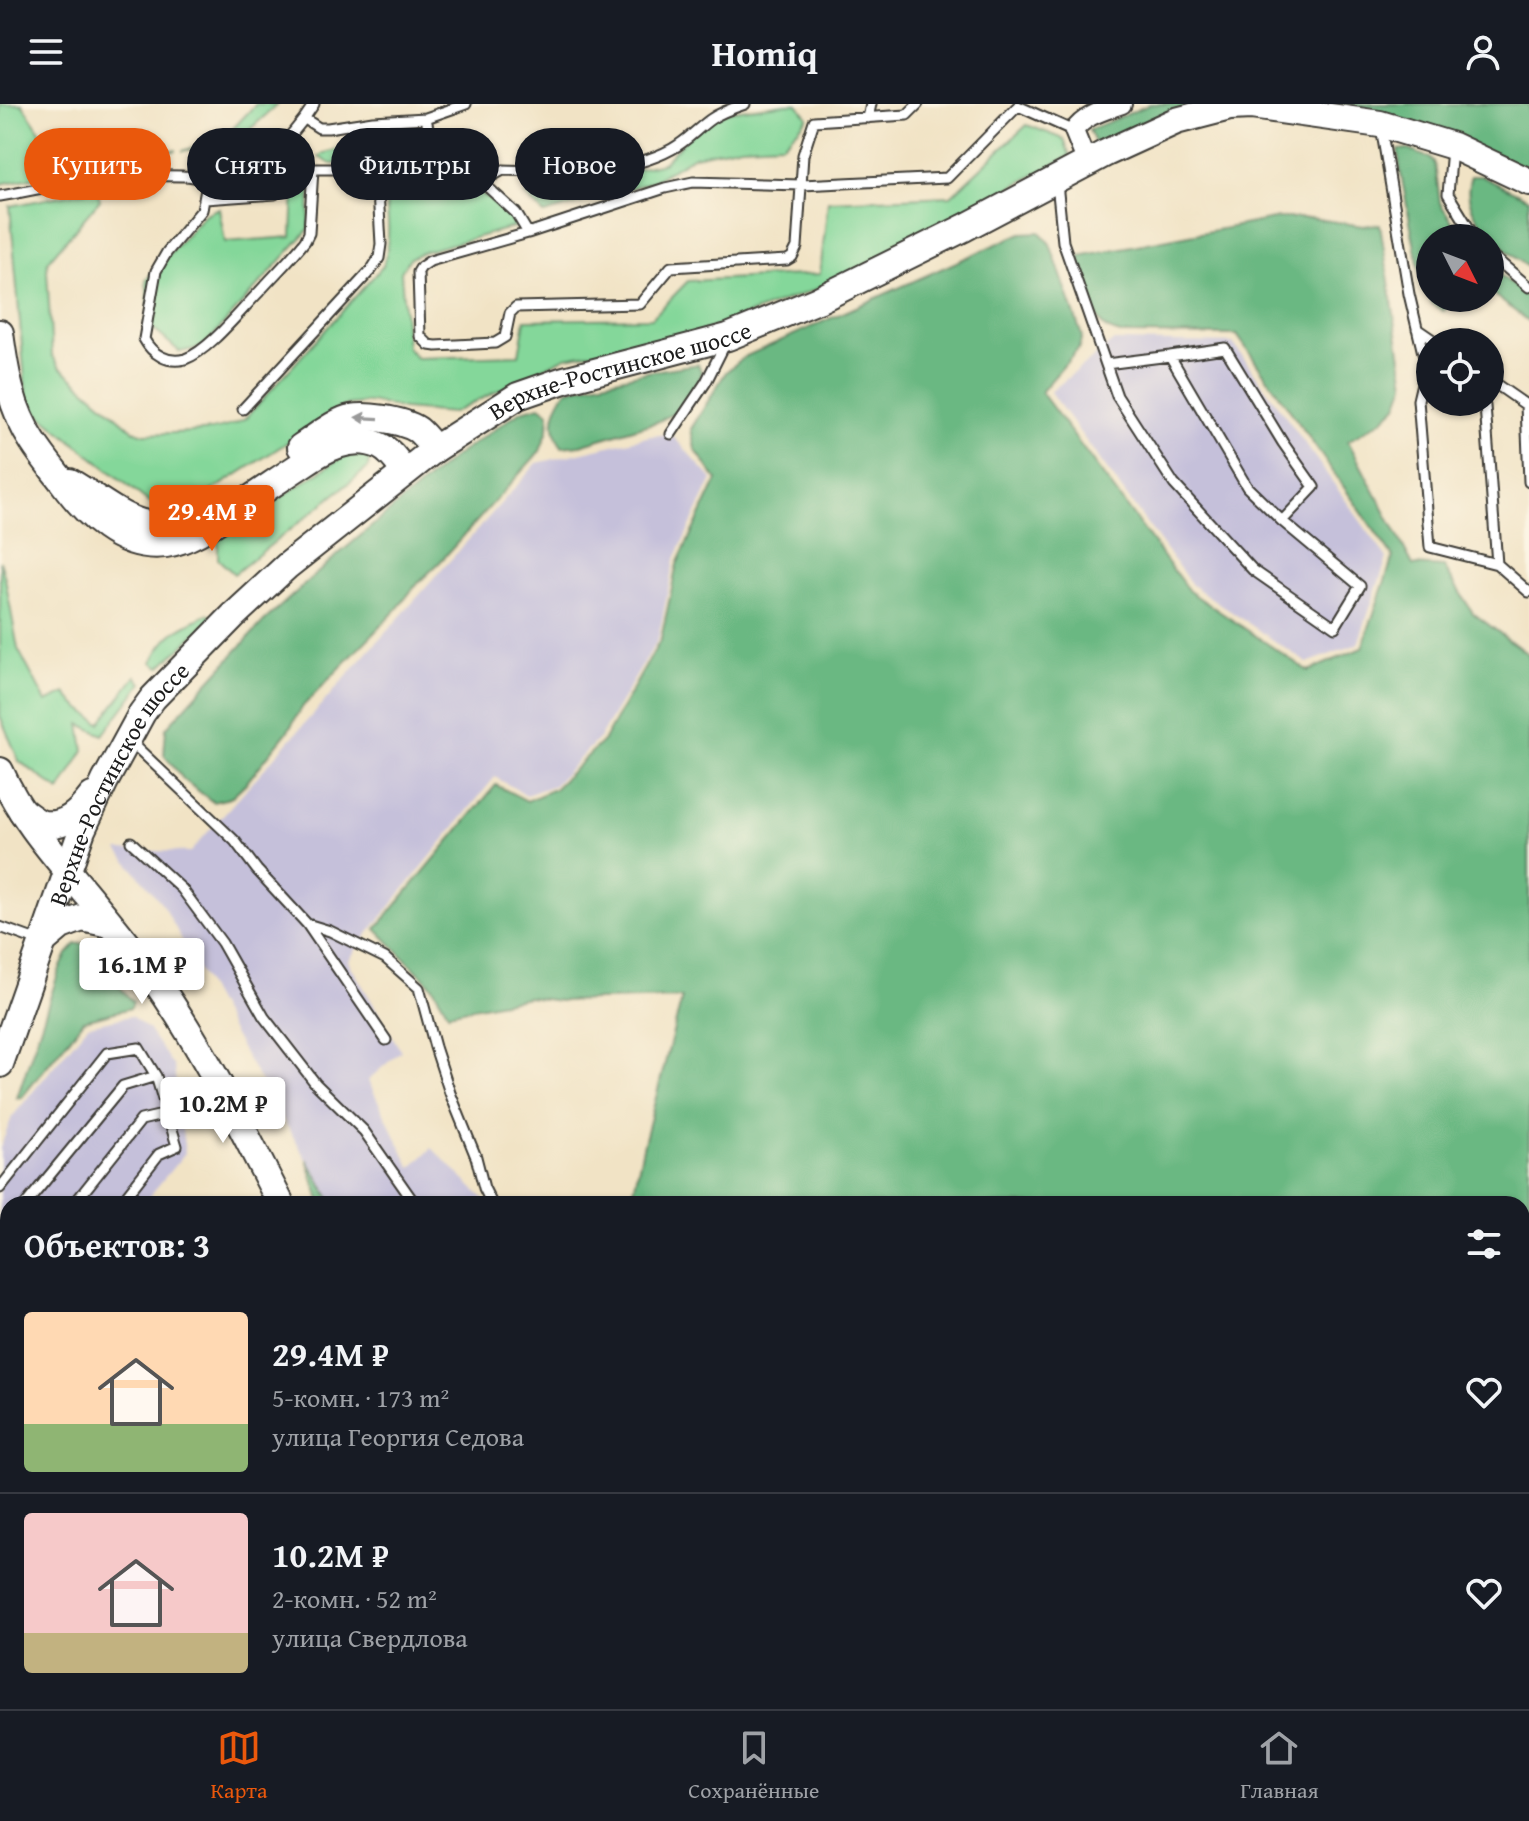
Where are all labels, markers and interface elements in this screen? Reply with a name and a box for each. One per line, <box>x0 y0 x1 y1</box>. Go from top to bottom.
text: Homiq <box>711 26 818 79</box>
icon: menu <box>24 30 68 74</box>
icon: person <box>1461 30 1505 74</box>
chip: Купить <box>24 128 171 200</box>
chip: Снять <box>187 128 315 200</box>
chip: Фильтры <box>331 128 499 200</box>
chip: Новое <box>515 128 645 200</box>
north arrow <box>1416 224 1504 312</box>
map controls <box>1416 224 1504 416</box>
street label: Верхне-Ростинское шоссе <box>481 312 756 428</box>
button: locate <box>1416 328 1504 416</box>
one-way arrow <box>354 412 379 425</box>
pin: 29.4M ₽ <box>138 485 286 553</box>
text: 29.4M ₽ <box>167 491 257 530</box>
street label: Верхне-Ростинское шоссе <box>39 654 197 910</box>
pin: 16.1M ₽ <box>68 938 216 1006</box>
text: 16.1M ₽ <box>97 944 187 983</box>
pin: 10.2M ₽ <box>149 1077 297 1145</box>
text: 10.2M ₽ <box>178 1083 268 1122</box>
text: Объектов: 3 <box>24 1220 210 1269</box>
icon: filters <box>1462 1222 1506 1266</box>
text: 29.4M ₽ <box>272 1329 389 1378</box>
icon: home <box>88 1344 184 1440</box>
icon: heart <box>1462 1370 1506 1414</box>
text: 5-комн. · 173 m² <box>272 1378 449 1417</box>
text: улица Георгия Седова <box>272 1417 524 1456</box>
text: 10.2M ₽ <box>272 1530 389 1579</box>
icon: home <box>88 1545 184 1641</box>
icon: heart <box>1462 1571 1506 1615</box>
text: 2-комн. · 52 m² <box>272 1579 437 1618</box>
text: улица Свердлова <box>272 1618 468 1657</box>
tab: Карта <box>210 1726 267 1806</box>
tab: Сохранённые <box>688 1726 819 1806</box>
tab: Главная <box>1240 1726 1319 1806</box>

